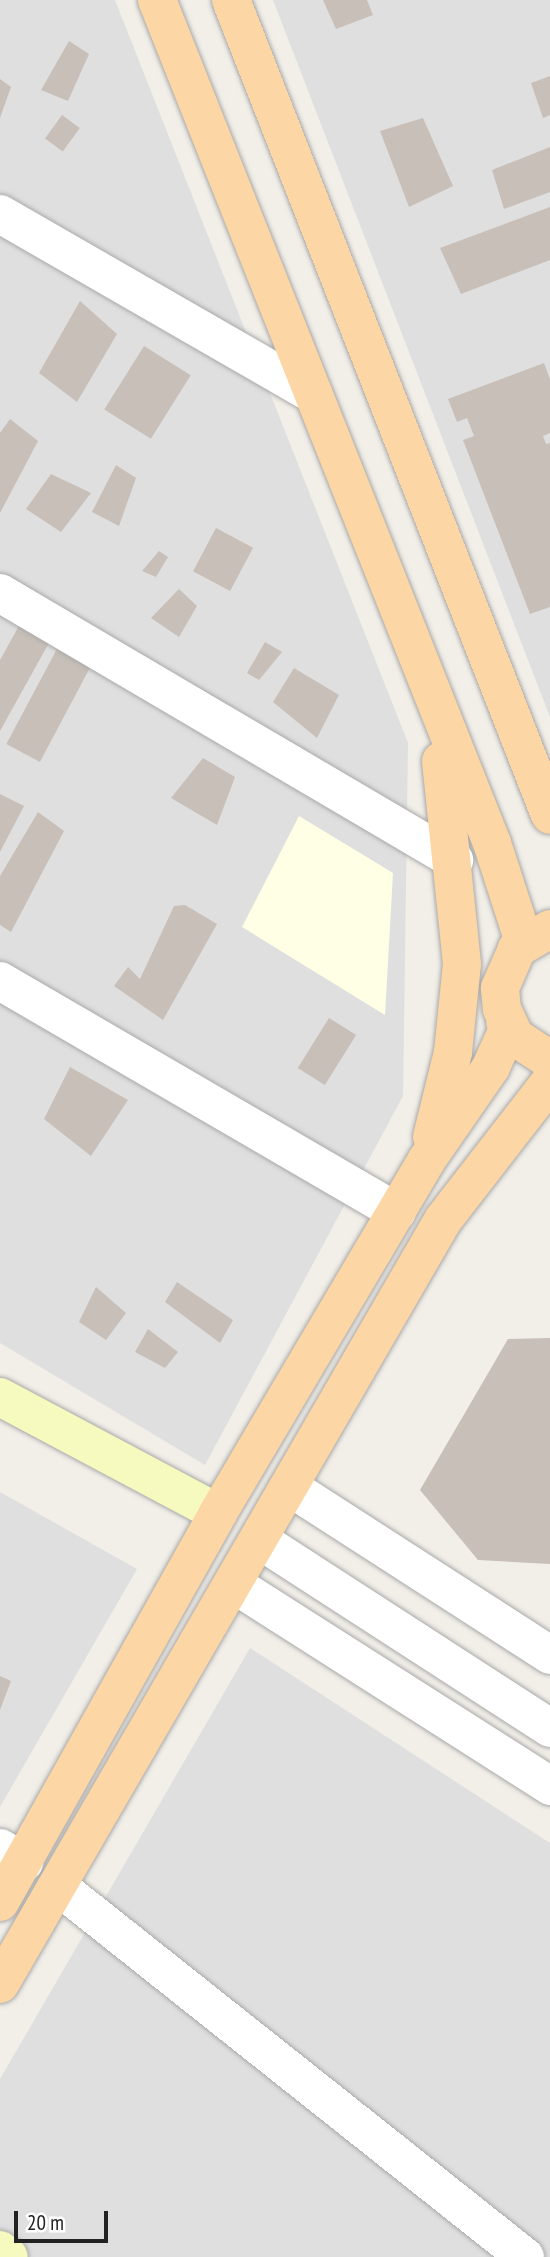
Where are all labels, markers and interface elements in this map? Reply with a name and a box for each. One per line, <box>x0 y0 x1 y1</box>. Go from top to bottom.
scale bar <box>18 2198 112 2242</box>
text: 20 m <box>27 2209 64 2236</box>

